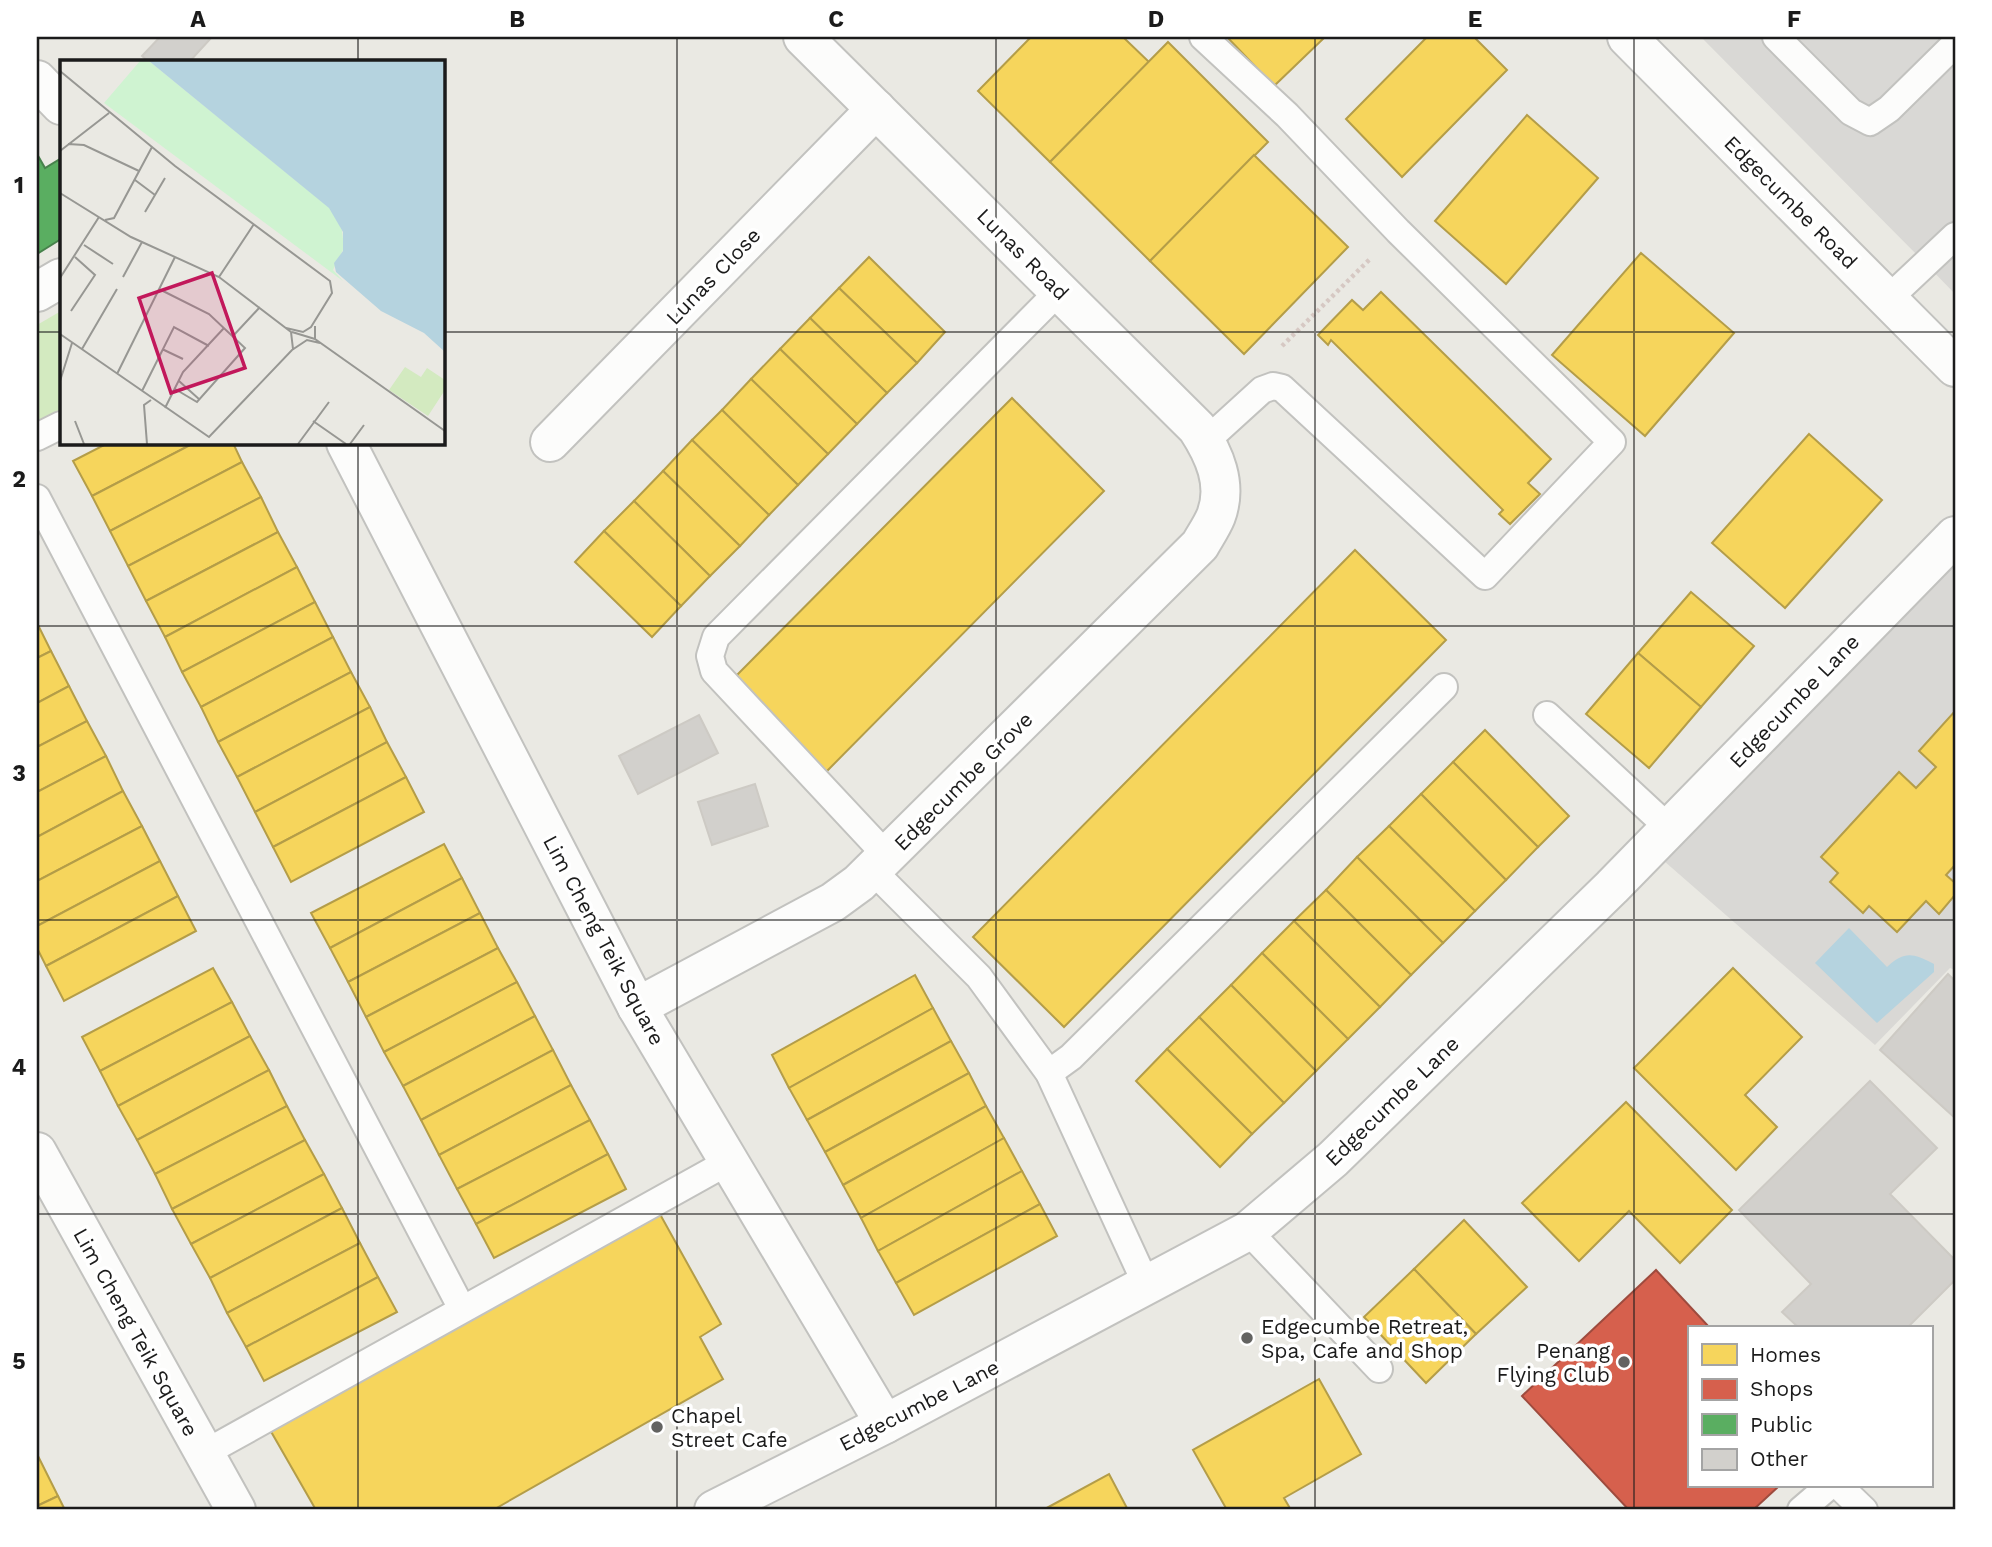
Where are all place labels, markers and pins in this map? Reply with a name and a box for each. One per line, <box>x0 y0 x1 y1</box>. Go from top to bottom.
place label: Edgecumbe Retreat, Spa, Cafe and Shop <box>1261 1314 1468 1363</box>
marker: Edgecumbe Retreat, Spa, Cafe and Shop <box>1239 1330 1255 1346</box>
place label: Penang Flying Club <box>1497 1338 1611 1387</box>
marker: Penang Flying Club <box>1616 1354 1632 1370</box>
place label: Chapel Street Cafe <box>671 1403 788 1452</box>
marker: Chapel Street Cafe <box>649 1419 665 1435</box>

